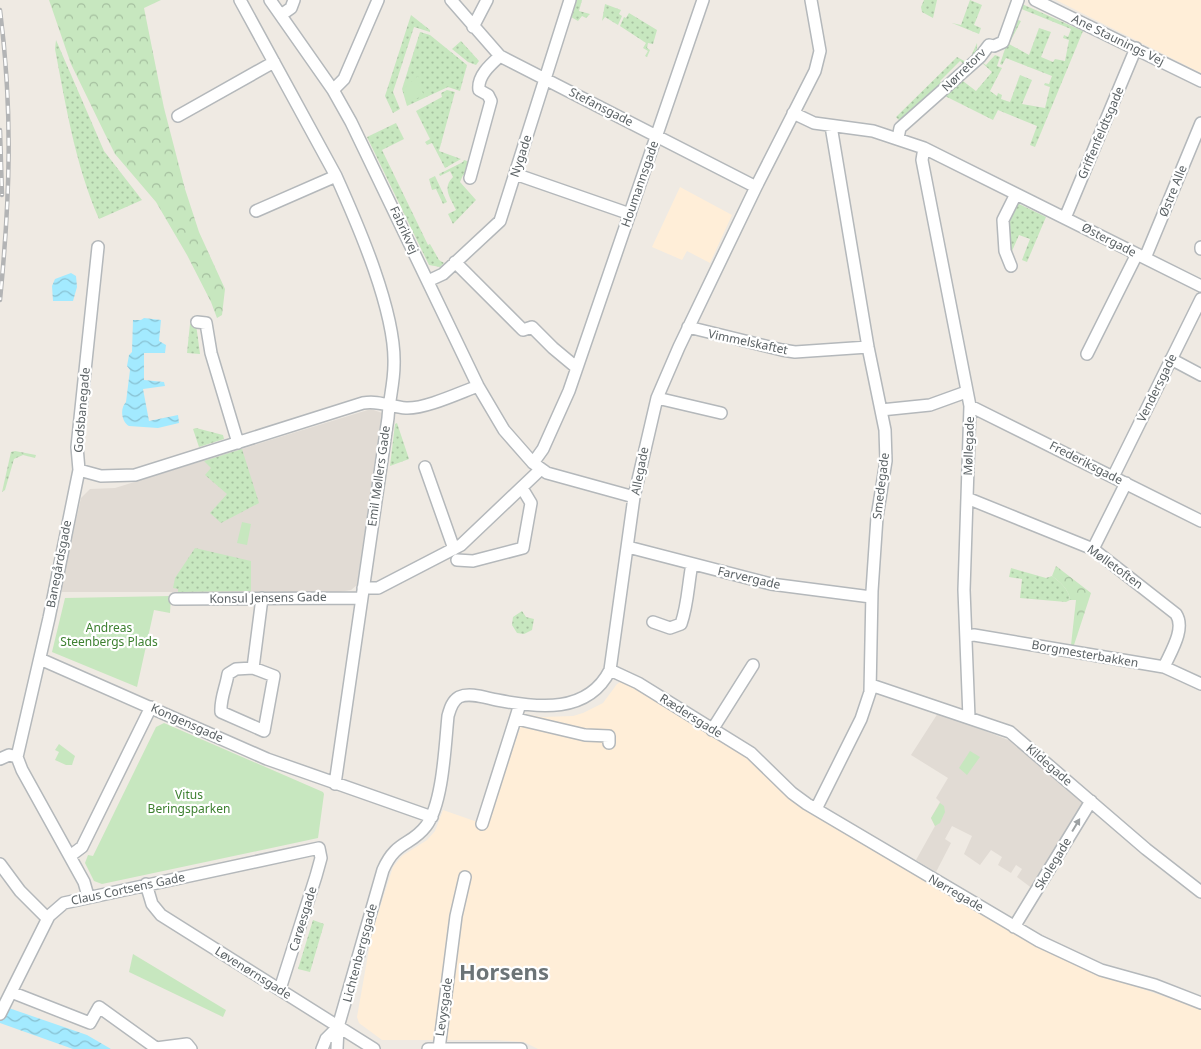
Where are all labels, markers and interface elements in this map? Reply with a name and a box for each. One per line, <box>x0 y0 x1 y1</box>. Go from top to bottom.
street label: Ane Staunings Vej <box>1069 10 1167 69</box>
street label: Nørretorv <box>938 44 990 95</box>
street label: Stefansgade <box>566 83 636 130</box>
street label: Griffenfeldtsgade <box>1073 84 1128 182</box>
street label: Nygade <box>506 132 535 179</box>
street label: Houmannsgade <box>617 138 662 229</box>
street label: Østre Alle <box>1154 162 1191 219</box>
street label: Fabrikvej <box>386 203 423 256</box>
street label: Østergade <box>1079 219 1140 261</box>
street label: Vimmelskaftet <box>707 325 790 358</box>
street label: Vendersgade <box>1133 350 1181 425</box>
street label: Godsbanegade <box>69 366 94 453</box>
street label: Møllegade <box>959 416 978 476</box>
street label: Emil Møllers Gade <box>363 424 394 527</box>
street label: Frederiksgade <box>1047 437 1126 488</box>
street label: Allegade <box>627 445 653 497</box>
street label: Smedegade <box>868 451 893 520</box>
street label: Banegårdsgade <box>42 518 75 609</box>
street label: Mølletoften <box>1084 541 1147 593</box>
street label: Farvergade <box>716 562 782 593</box>
street label: Konsul Jensens Gade <box>209 588 327 607</box>
park label: Andreas Steenbergs Plads <box>60 619 158 650</box>
street label: Borgmesterbakken <box>1030 636 1140 671</box>
street label: Rædersgade <box>657 690 726 742</box>
street label: Kongensgade <box>148 699 226 746</box>
street label: Kildegade <box>1023 740 1076 790</box>
park label: Vitus Beringsparken <box>148 786 230 817</box>
one-way arrow <box>1072 819 1081 832</box>
street label: Skolegade <box>1030 834 1075 893</box>
street label: Claus Cortsens Gade <box>69 868 187 909</box>
street label: Nørregade <box>926 870 987 915</box>
street label: Carøesgade <box>285 884 321 953</box>
street label: Lichtenbergsgade <box>338 901 381 1004</box>
street label: Løvenørnsgade <box>212 942 295 1003</box>
district label: Horsens <box>459 956 549 986</box>
street label: Levysgade <box>431 976 456 1037</box>

